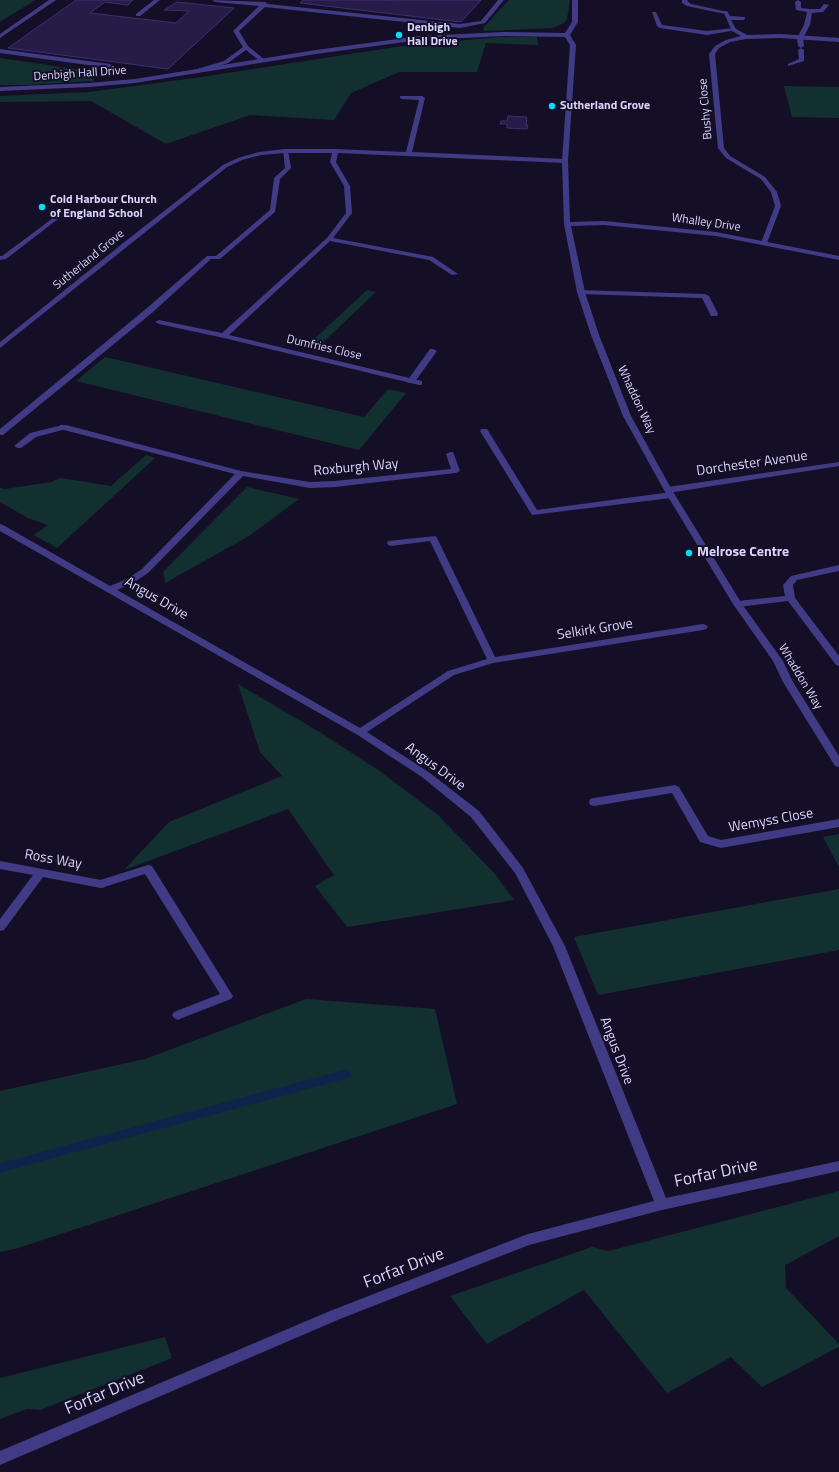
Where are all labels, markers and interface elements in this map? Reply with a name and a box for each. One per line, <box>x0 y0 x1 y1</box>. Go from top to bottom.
place label: Denbigh Hall Drive <box>407 21 458 49</box>
marker: Denbigh Hall Drive <box>394 30 404 40</box>
street label: Denbigh Hall Drive <box>33 64 127 84</box>
street label: Bushy Close <box>696 78 716 140</box>
place label: Sutherland Grove <box>560 99 650 113</box>
marker: Sutherland Grove <box>547 101 557 111</box>
place label: Cold Harbour Church of England School <box>50 193 157 221</box>
marker: Cold Harbour Church of England School <box>37 202 47 212</box>
street label: Whalley Drive <box>671 211 741 235</box>
street label: Sutherland Grove <box>51 227 127 293</box>
street label: Dumfries Close <box>285 332 363 364</box>
street label: Whaddon Way <box>614 364 658 436</box>
street label: Dorchester Avenue <box>695 448 809 480</box>
street label: Roxburgh Way <box>313 456 399 480</box>
place label: Melrose Centre <box>697 545 789 561</box>
marker: Melrose Centre <box>684 548 694 558</box>
street label: Angus Drive <box>121 574 191 624</box>
street label: Selkirk Grove <box>556 616 634 644</box>
street label: Whaddon Way <box>775 642 825 712</box>
street label: Angus Drive <box>401 739 469 795</box>
street label: Wemyss Close <box>727 805 815 837</box>
street label: Ross Way <box>23 847 83 873</box>
street label: Angus Drive <box>595 1015 637 1087</box>
street label: Forfar Drive <box>673 1155 759 1193</box>
street label: Forfar Drive <box>361 1244 447 1294</box>
street label: Forfar Drive <box>62 1368 148 1420</box>

